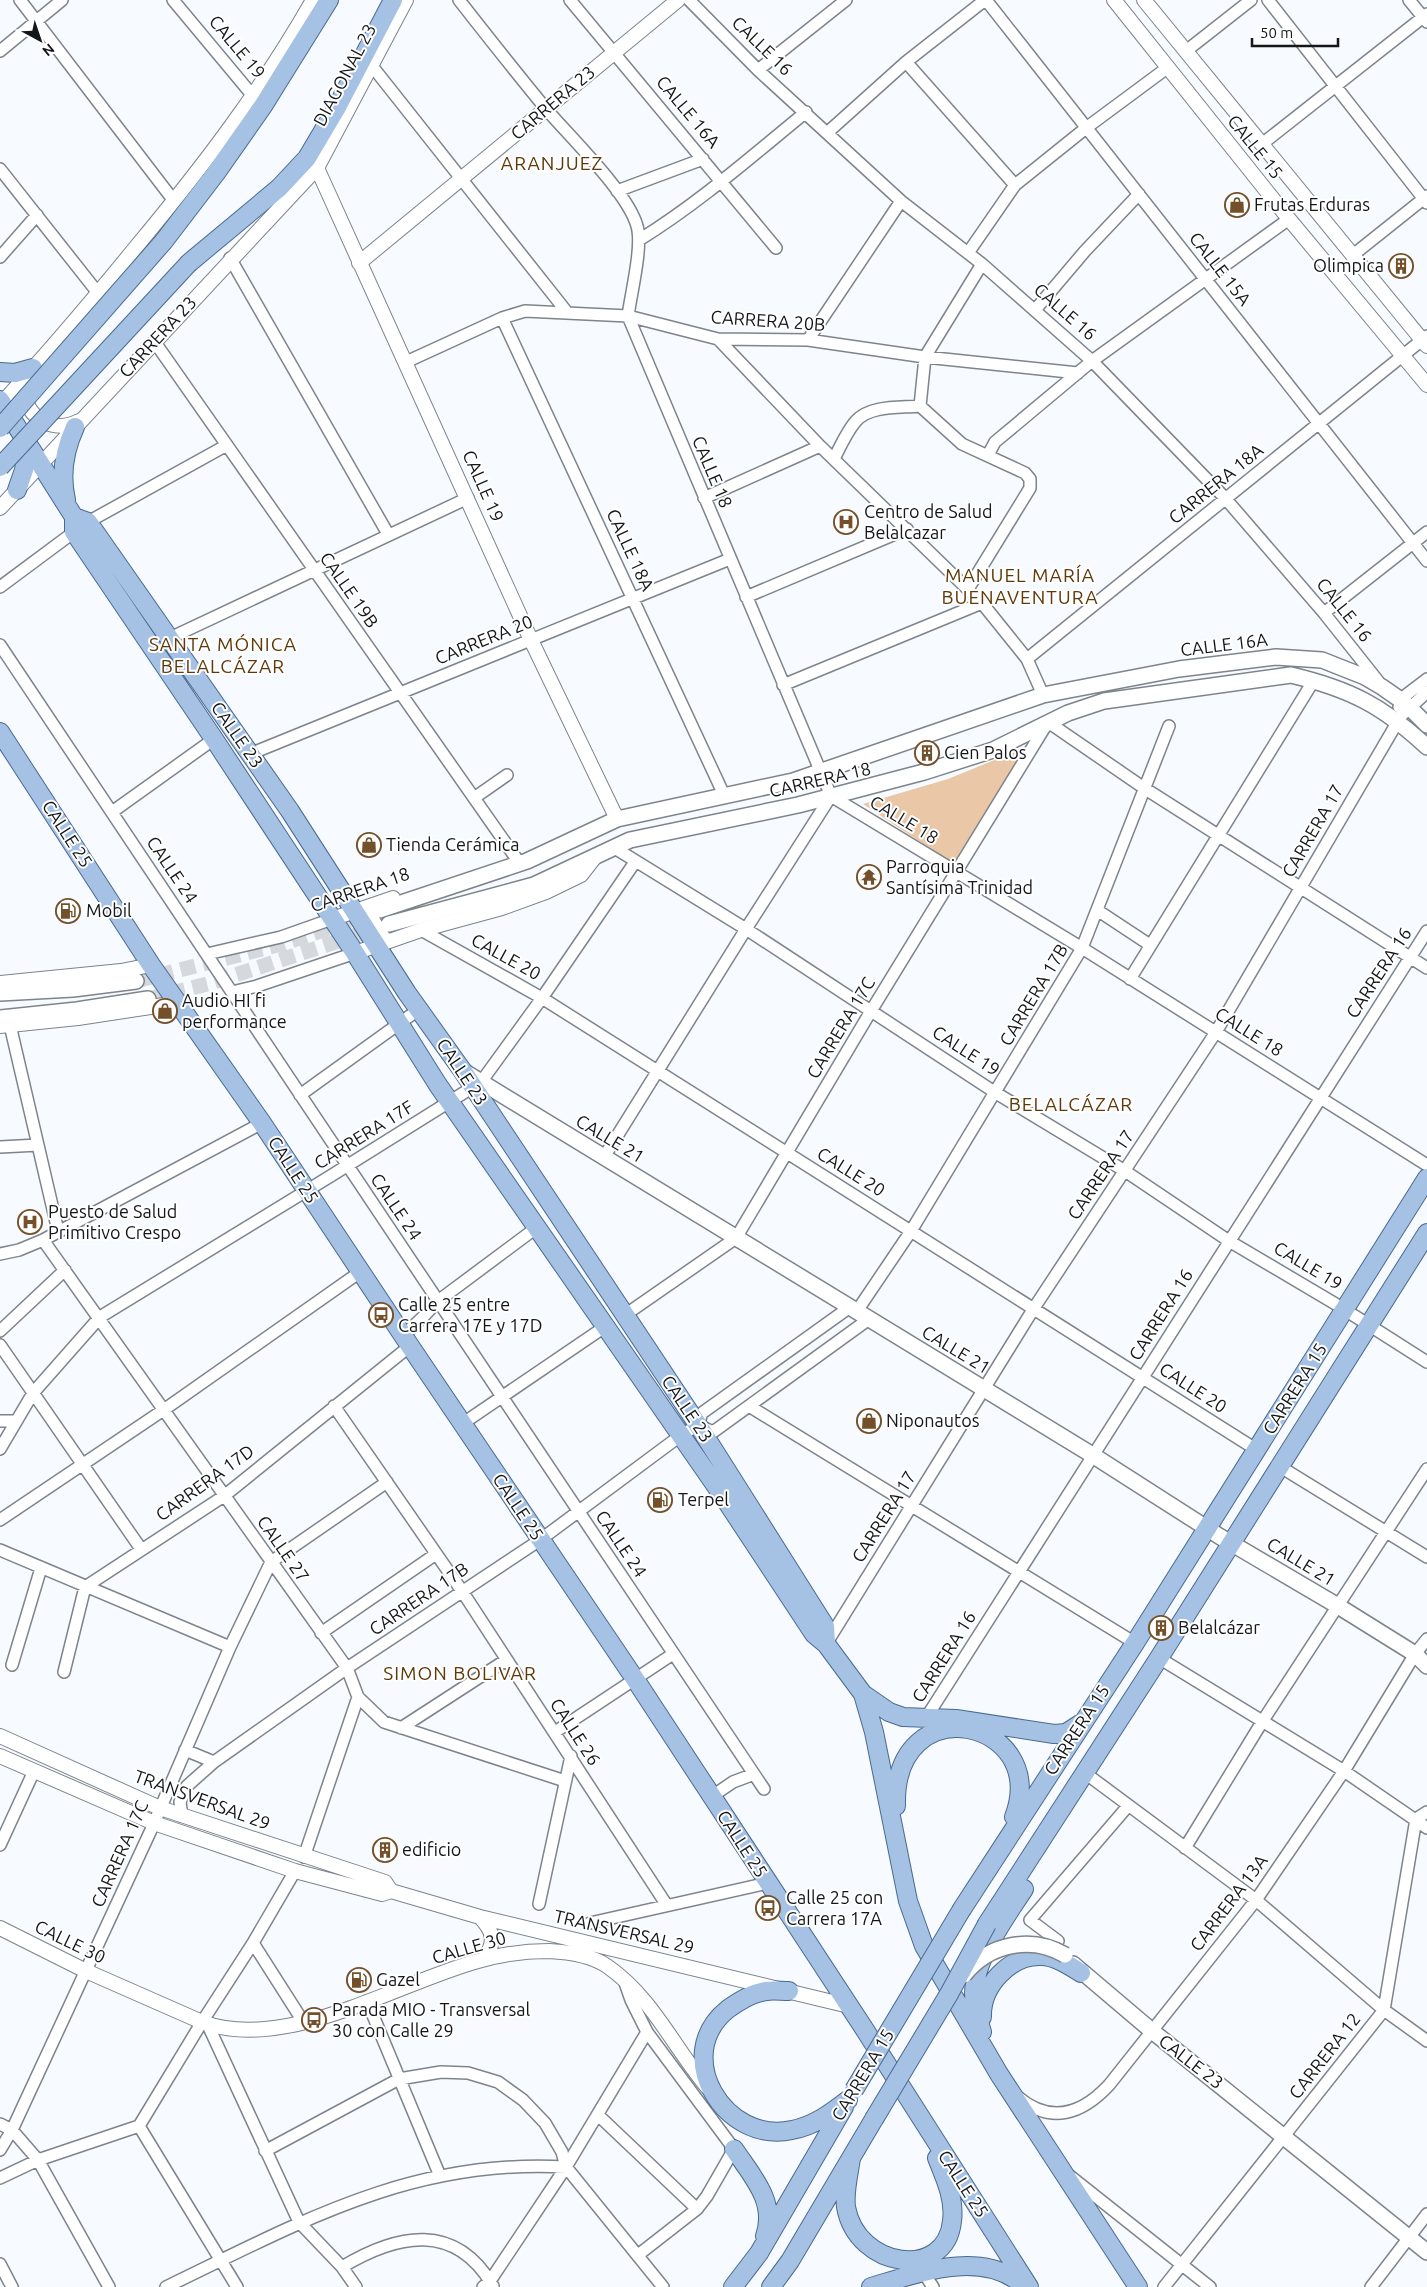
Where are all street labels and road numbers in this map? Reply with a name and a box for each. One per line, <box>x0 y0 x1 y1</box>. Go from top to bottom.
street label: CALLE 19 <box>206 11 270 82</box>
street label: CALLE 16 <box>728 12 797 79</box>
street label: DIAGONAL 23 <box>309 20 379 129</box>
street label: CARRERA 23 <box>506 61 598 143</box>
street label: CALLE 16A <box>653 71 725 152</box>
street label: CALLE 15 <box>1224 111 1287 182</box>
street label: CALLE 15A <box>1186 228 1256 309</box>
street label: CALLE 16 <box>1030 279 1101 344</box>
street label: CARRERA 23 <box>115 292 200 381</box>
street label: CARRERA 20B <box>710 306 826 334</box>
street label: CALLE 18 <box>689 433 737 510</box>
street label: CARRERA 18A <box>1164 439 1267 527</box>
street label: CALLE 19 <box>459 447 509 524</box>
street label: CALLE 18A <box>603 506 659 594</box>
street label: CALLE 19B <box>317 548 383 631</box>
street label: CALLE 16 <box>1313 574 1376 645</box>
street label: CARRERA 20 <box>432 610 535 668</box>
street label: CALLE 16A <box>1179 629 1269 659</box>
street label: CALLE 23 <box>208 698 268 771</box>
street label: CARRERA 18 <box>767 758 872 800</box>
street label: CARRERA 17 <box>1278 781 1347 880</box>
street label: CALLE 18 <box>867 791 942 847</box>
street label: CALLE 25 <box>39 796 97 871</box>
street label: CALLE 24 <box>143 832 202 907</box>
street label: CARRERA 18 <box>307 863 412 915</box>
street label: CARRERA 16 <box>1342 924 1415 1021</box>
street label: CALLE 20 <box>468 929 545 983</box>
street label: CARRERA 17B <box>995 940 1071 1049</box>
street label: CARRERA 17C <box>802 973 878 1082</box>
street label: CALLE 18 <box>1212 1003 1287 1060</box>
street label: CALLE 19 <box>929 1021 1004 1079</box>
street label: CALLE 23 <box>433 1034 492 1109</box>
street label: CARRERA 17F <box>310 1096 417 1173</box>
street label: CALLE 21 <box>573 1110 648 1166</box>
street label: CARRERA 17 <box>1063 1126 1137 1223</box>
street label: CALLE 25 <box>265 1132 323 1207</box>
street label: CALLE 20 <box>814 1143 889 1200</box>
street label: CALLE 24 <box>367 1169 426 1244</box>
street label: CALLE 19 <box>1271 1237 1346 1293</box>
street label: CARRERA 16 <box>1124 1265 1196 1364</box>
street label: CALLE 21 <box>919 1321 994 1377</box>
street label: CARRERA 15 <box>1258 1339 1330 1438</box>
street label: CALLE 20 <box>1156 1358 1231 1416</box>
street label: CALLE 23 <box>658 1371 717 1446</box>
street label: CARRERA 17D <box>151 1440 257 1524</box>
street label: CARRERA 17 <box>847 1467 919 1566</box>
street label: CALLE 25 <box>489 1469 548 1544</box>
street label: CALLE 24 <box>592 1506 651 1581</box>
street label: CALLE 27 <box>254 1512 314 1585</box>
street label: CALLE 21 <box>1264 1533 1339 1589</box>
street label: CARRERA 17B <box>365 1558 472 1639</box>
street label: CARRERA 16 <box>907 1607 979 1706</box>
street label: CARRERA 15 <box>1040 1681 1113 1778</box>
street label: CALLE 26 <box>547 1694 605 1769</box>
street label: TRANSVERSAL 29 <box>132 1765 273 1833</box>
street label: CARRERA 17C <box>87 1797 152 1910</box>
street label: CALLE 25 <box>714 1806 772 1881</box>
street label: CARRERA 13A <box>1186 1850 1271 1954</box>
street label: TRANSVERSAL 29 <box>552 1905 696 1957</box>
street label: CALLE 30 <box>32 1915 109 1967</box>
street label: CALLE 30 <box>429 1927 508 1967</box>
street label: CARRERA 12 <box>1284 2008 1364 2102</box>
street label: CARRERA 15 <box>827 2025 897 2124</box>
street label: CALLE 23 <box>1156 2030 1228 2092</box>
street label: CALLE 25 <box>935 2146 993 2221</box>

